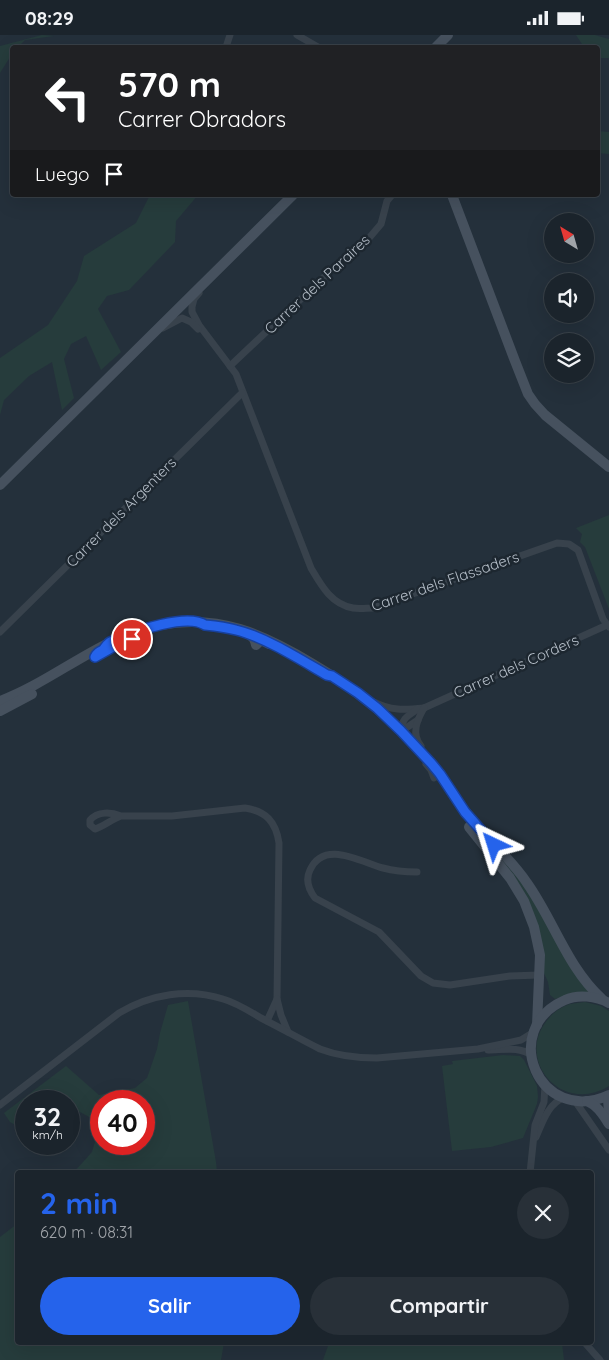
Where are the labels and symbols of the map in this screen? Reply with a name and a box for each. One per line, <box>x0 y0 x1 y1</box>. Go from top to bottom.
north arrow <box>544 213 594 263</box>
street label: Carrer dels Paraires <box>260 230 374 338</box>
street label: Carrer dels Argenters <box>62 453 180 571</box>
street label: Carrer dels Flassaders <box>368 547 522 615</box>
pin <box>111 618 153 660</box>
street label: Carrer dels Corders <box>450 630 582 702</box>
position arrow <box>467 818 519 870</box>
speed limit sign: 40 <box>90 1090 155 1155</box>

